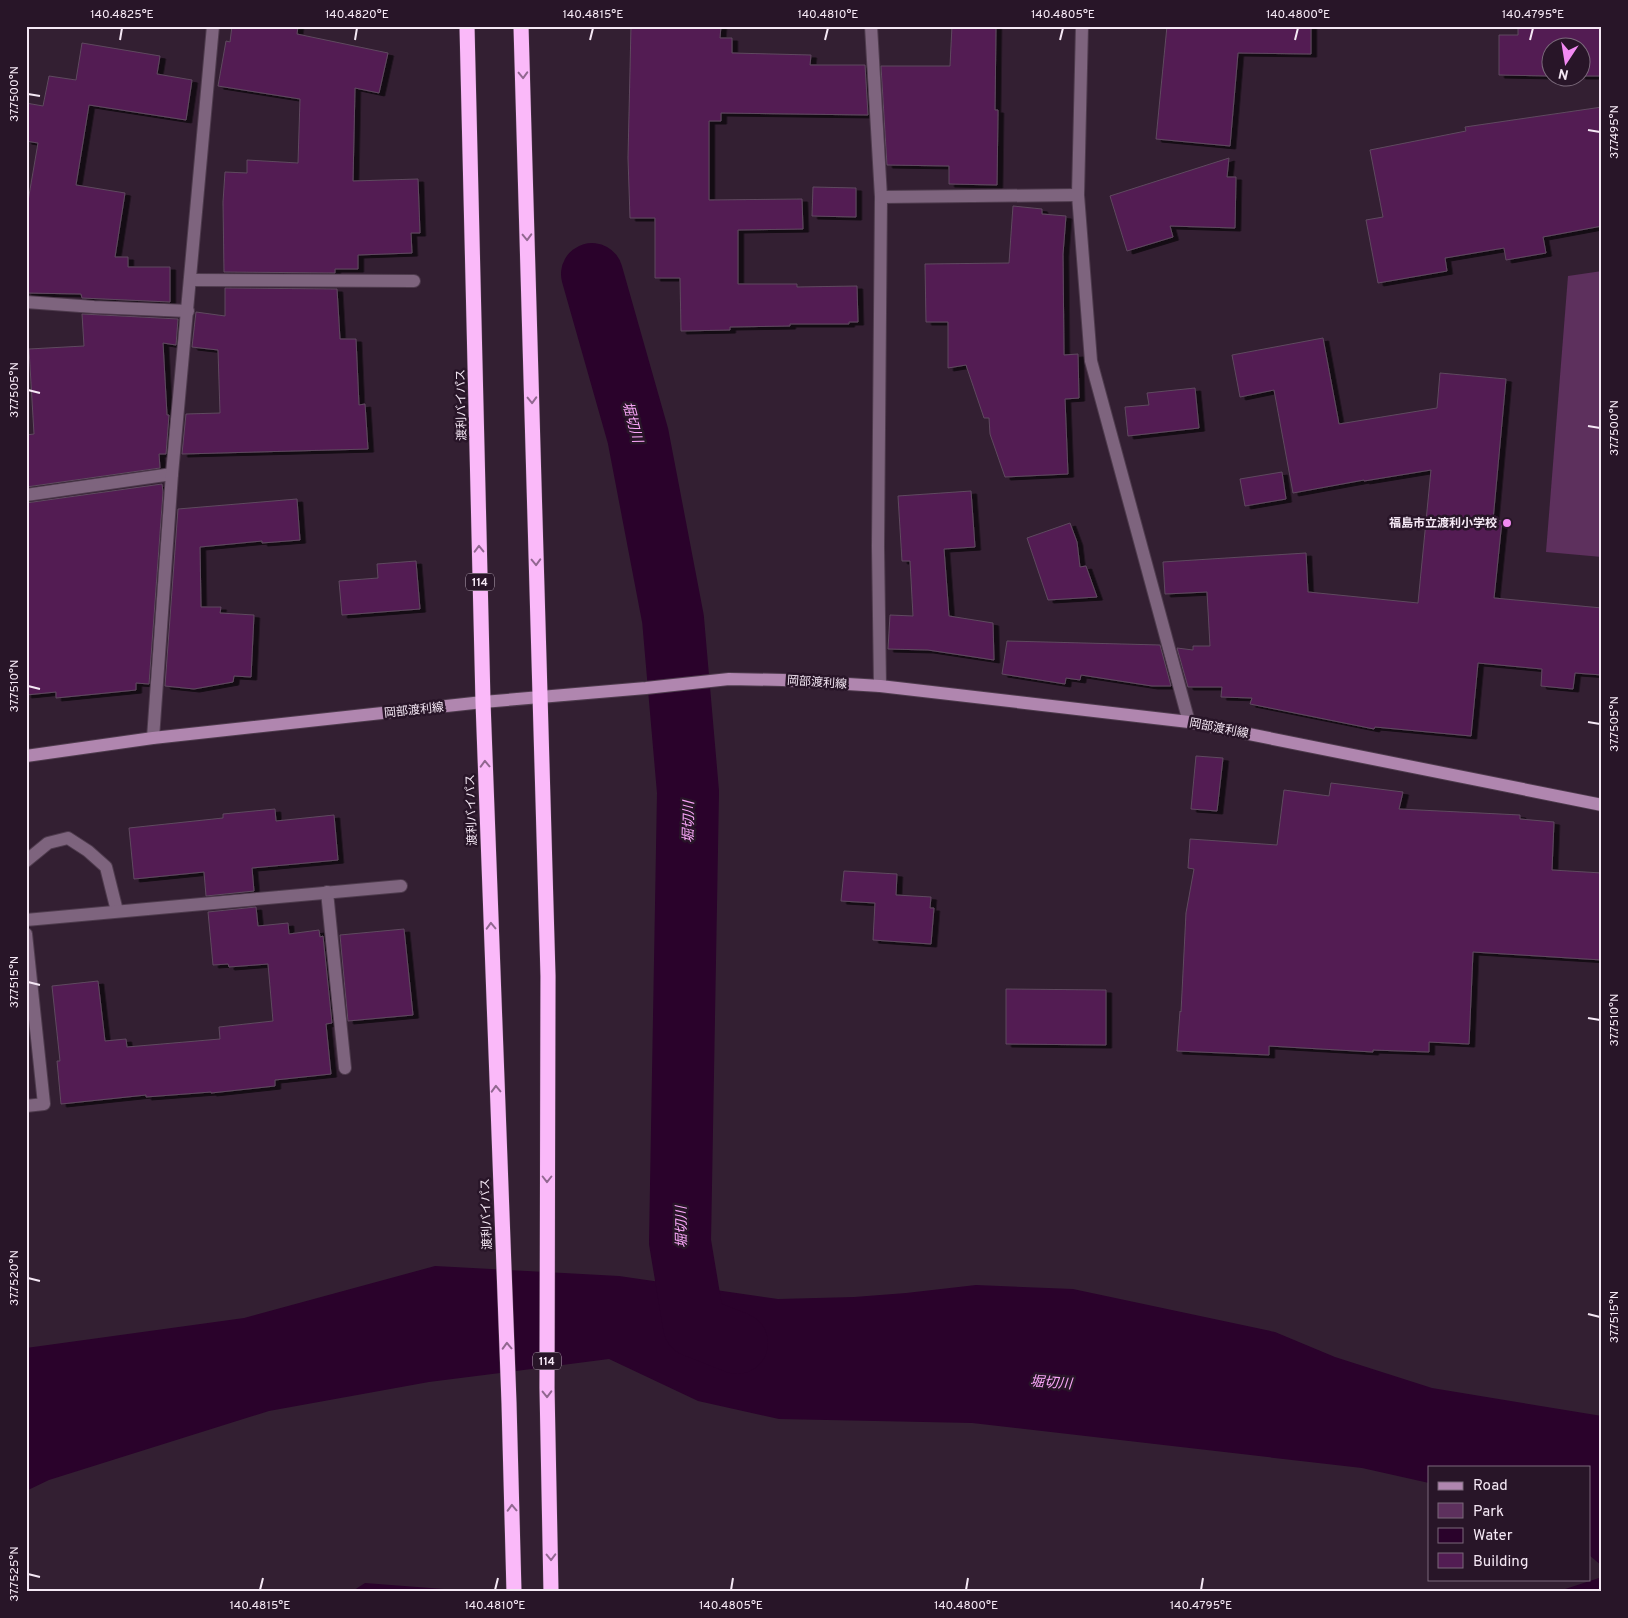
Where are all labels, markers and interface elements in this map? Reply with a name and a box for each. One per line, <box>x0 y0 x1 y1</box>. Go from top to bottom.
text: 140.4825°E <box>90 7 154 23</box>
text: 140.4820°E <box>325 7 389 23</box>
text: 140.4815°E <box>563 7 623 23</box>
text: 140.4810°E <box>797 7 859 23</box>
text: 140.4805°E <box>1031 7 1095 23</box>
text: 140.4800°E <box>1266 7 1330 23</box>
text: 140.4795°E <box>1502 7 1564 23</box>
north arrow <box>1540 38 1590 88</box>
text: N <box>1557 64 1570 83</box>
text: 37.7500°N <box>7 66 23 122</box>
one-way arrow <box>518 72 528 79</box>
text: 37.7495°N <box>1607 105 1623 159</box>
one-way arrow <box>522 234 533 242</box>
text: 37.7505°N <box>7 362 23 418</box>
street label: 渡利バイパス <box>453 369 471 441</box>
one-way arrow <box>527 396 537 404</box>
water label: 堀切川 <box>618 400 646 447</box>
text: 37.7500°N <box>1607 400 1623 456</box>
place label: 福島市立渡利小学校 <box>1389 516 1497 532</box>
marker: 福島市立渡利小学校 <box>1501 517 1513 529</box>
one-way arrow <box>474 545 484 552</box>
one-way arrow <box>531 559 542 567</box>
road number: 114 <box>466 574 494 590</box>
text: 37.7510°N <box>7 660 23 712</box>
street label: 岡部渡利線 <box>786 673 847 693</box>
text: 37.7505°N <box>1607 696 1623 752</box>
street label: 岡部渡利線 <box>383 700 445 722</box>
street label: 岡部渡利線 <box>1188 715 1250 743</box>
one-way arrow <box>479 760 490 768</box>
street label: 渡利バイパス <box>463 774 481 846</box>
water label: 堀切川 <box>681 799 698 843</box>
one-way arrow <box>485 922 496 930</box>
text: 37.7515°N <box>7 956 23 1008</box>
text: 37.7510°N <box>1607 994 1623 1046</box>
one-way arrow <box>491 1084 502 1092</box>
one-way arrow <box>542 1176 552 1184</box>
street label: 渡利バイパス <box>478 1178 496 1250</box>
water label: 堀切川 <box>674 1204 691 1248</box>
text: 37.7520°N <box>7 1250 23 1306</box>
text: 37.7515°N <box>1607 1291 1623 1343</box>
one-way arrow <box>501 1341 512 1349</box>
road number: 114 <box>533 1352 561 1370</box>
water label: 堀切川 <box>1029 1374 1074 1394</box>
one-way arrow <box>542 1391 552 1399</box>
legend <box>1428 1466 1590 1580</box>
text: Road <box>1473 1477 1508 1496</box>
text: Park <box>1473 1503 1504 1522</box>
one-way arrow <box>507 1504 517 1512</box>
text: Water <box>1473 1527 1513 1546</box>
text: 37.7525°N <box>7 1546 23 1602</box>
one-way arrow <box>545 1553 556 1561</box>
text: Building <box>1473 1553 1528 1572</box>
text: 140.4815°E <box>230 1598 290 1614</box>
text: 140.4810°E <box>464 1598 526 1614</box>
text: 140.4805°E <box>699 1598 763 1614</box>
text: 140.4800°E <box>934 1598 998 1614</box>
text: 140.4795°E <box>1170 1598 1232 1614</box>

